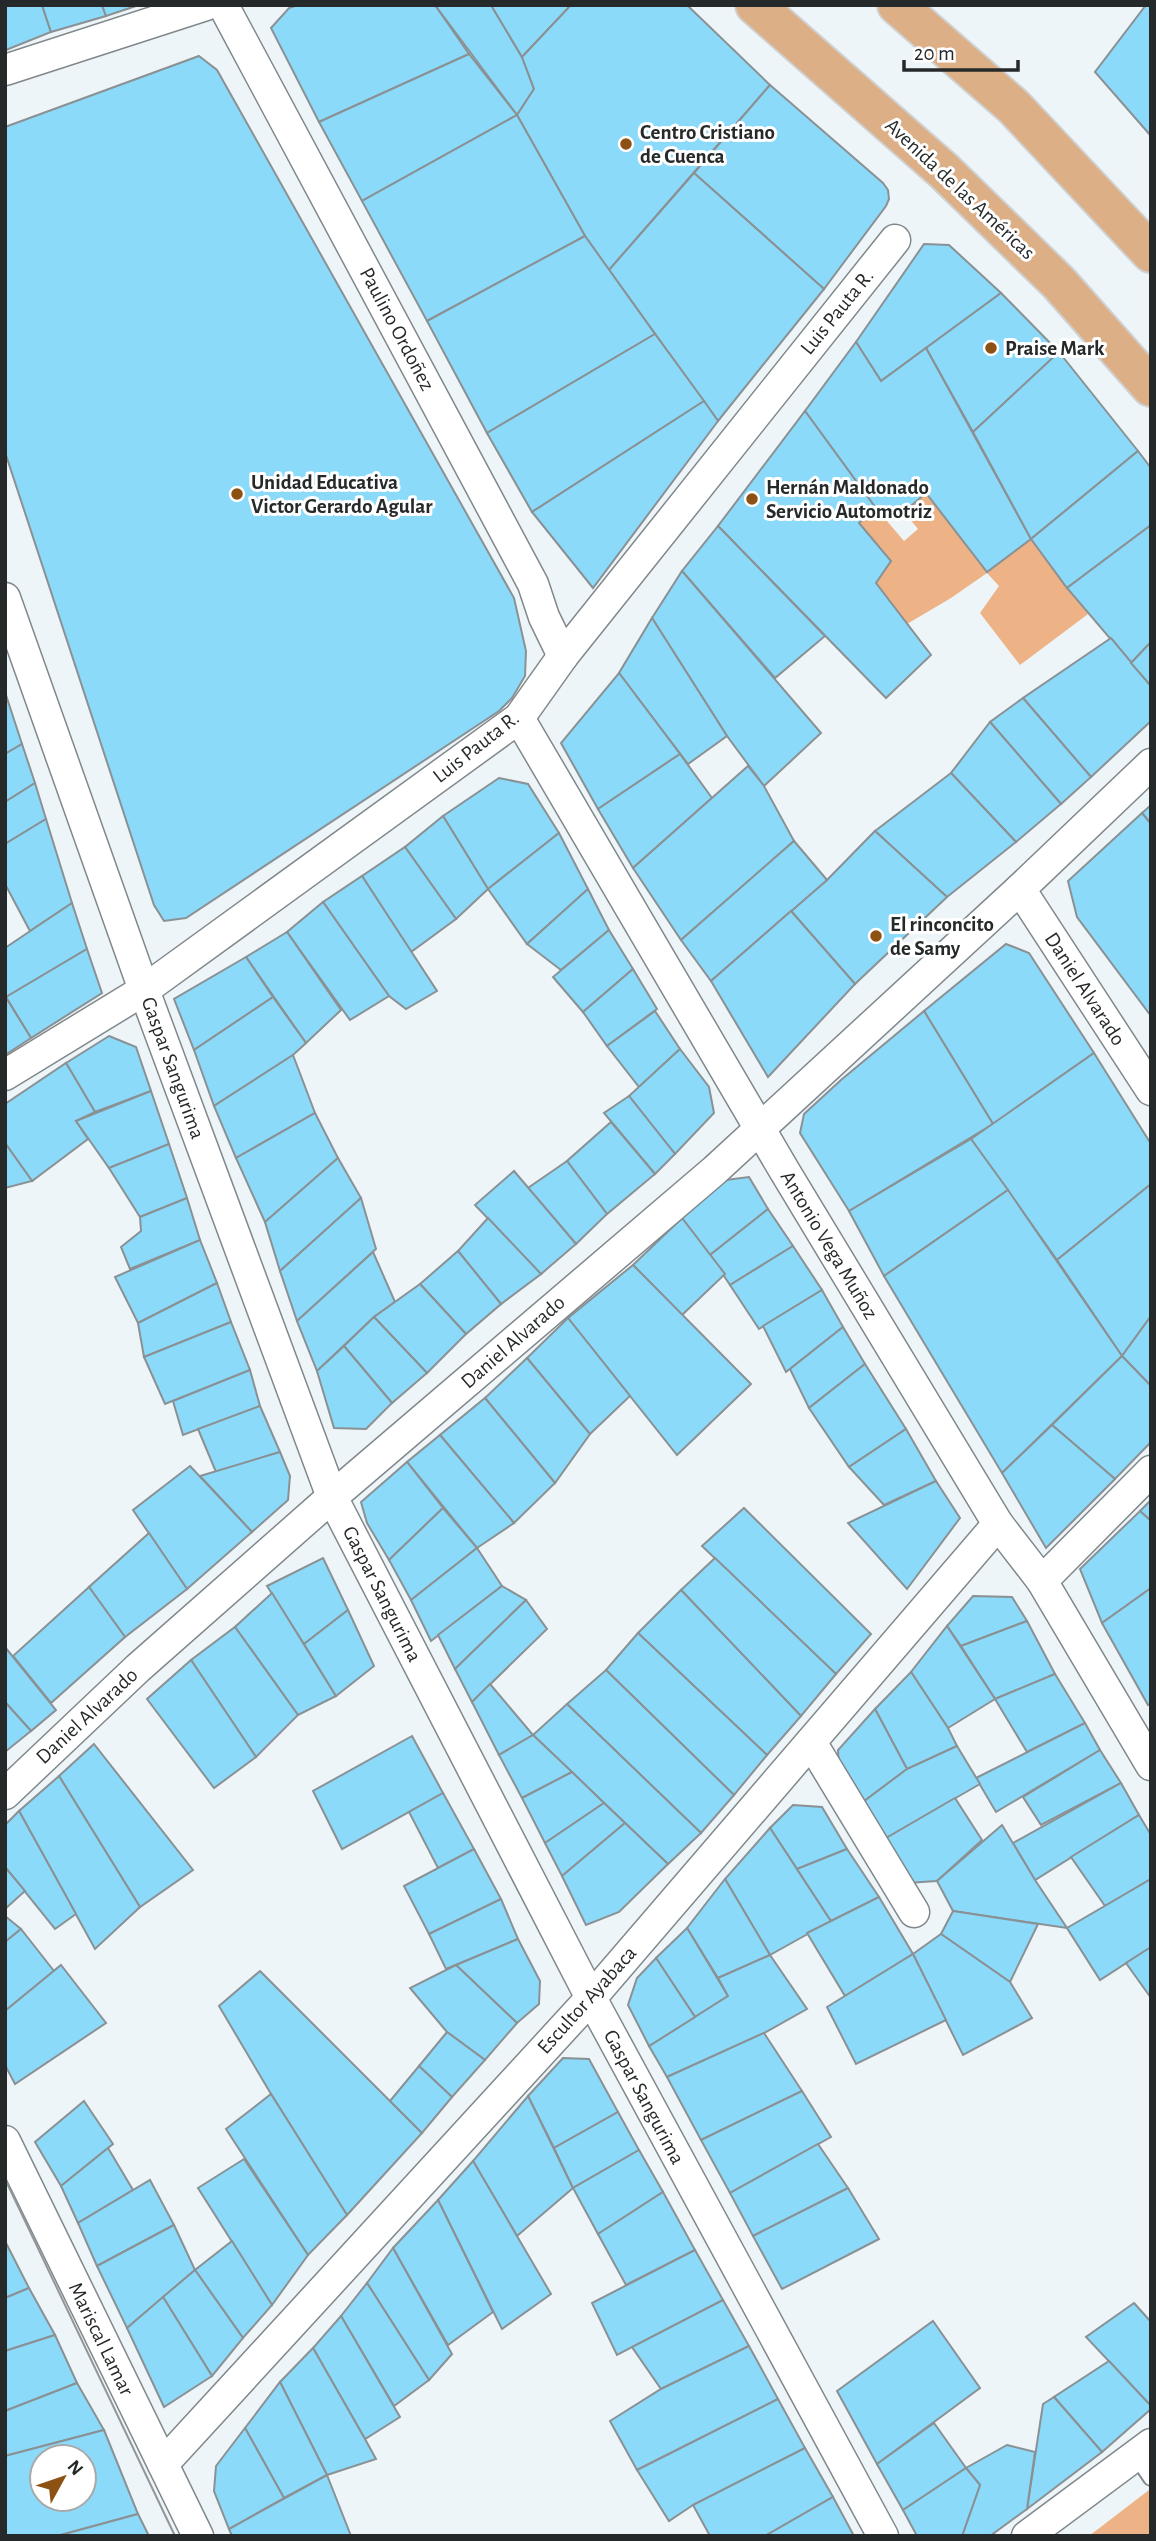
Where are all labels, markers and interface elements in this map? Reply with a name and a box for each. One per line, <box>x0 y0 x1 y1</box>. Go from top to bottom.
scale bar <box>904 28 1018 72</box>
text: 20 m <box>914 43 955 64</box>
street label: Avenida de las Américas <box>881 115 1039 263</box>
place label: Centro Cristiano de Cuenca <box>640 122 775 167</box>
marker: Centro Cristiano de Cuenca <box>618 136 634 152</box>
street label: Paulino Ordoñez <box>356 264 438 394</box>
street label: Luis Pauta R. <box>796 265 878 359</box>
place label: Praise Mark <box>1005 338 1105 359</box>
marker: Praise Mark <box>983 340 999 356</box>
place label: Unidad Educativa Victor Gerardo Agular <box>251 472 433 517</box>
place label: Hernán Maldonado Servicio Automotriz <box>766 477 932 522</box>
marker: Unidad Educativa Victor Gerardo Agular <box>229 486 245 502</box>
marker: Hernán Maldonado Servicio Automotriz <box>744 491 760 507</box>
street label: Luis Pauta R. <box>429 707 523 787</box>
place label: El rinconcito de Samy <box>890 914 994 959</box>
marker: El rinconcito de Samy <box>868 928 884 944</box>
street label: Daniel Alvarado <box>1041 929 1129 1049</box>
street label: Gaspar Sangurima <box>138 994 208 1142</box>
street label: Antonio Vega Muñoz <box>777 1167 881 1323</box>
street label: Daniel Alvarado <box>457 1291 569 1393</box>
street label: Gaspar Sangurima <box>339 1523 425 1665</box>
street label: Daniel Alvarado <box>32 1664 142 1768</box>
street label: Escultor Ayabaca <box>533 1942 641 2058</box>
street label: Gaspar Sangurima <box>600 2026 688 2168</box>
street label: Mariscal Lamar <box>65 2279 137 2399</box>
north arrow <box>28 2443 98 2513</box>
text: N <box>63 2457 86 2479</box>

